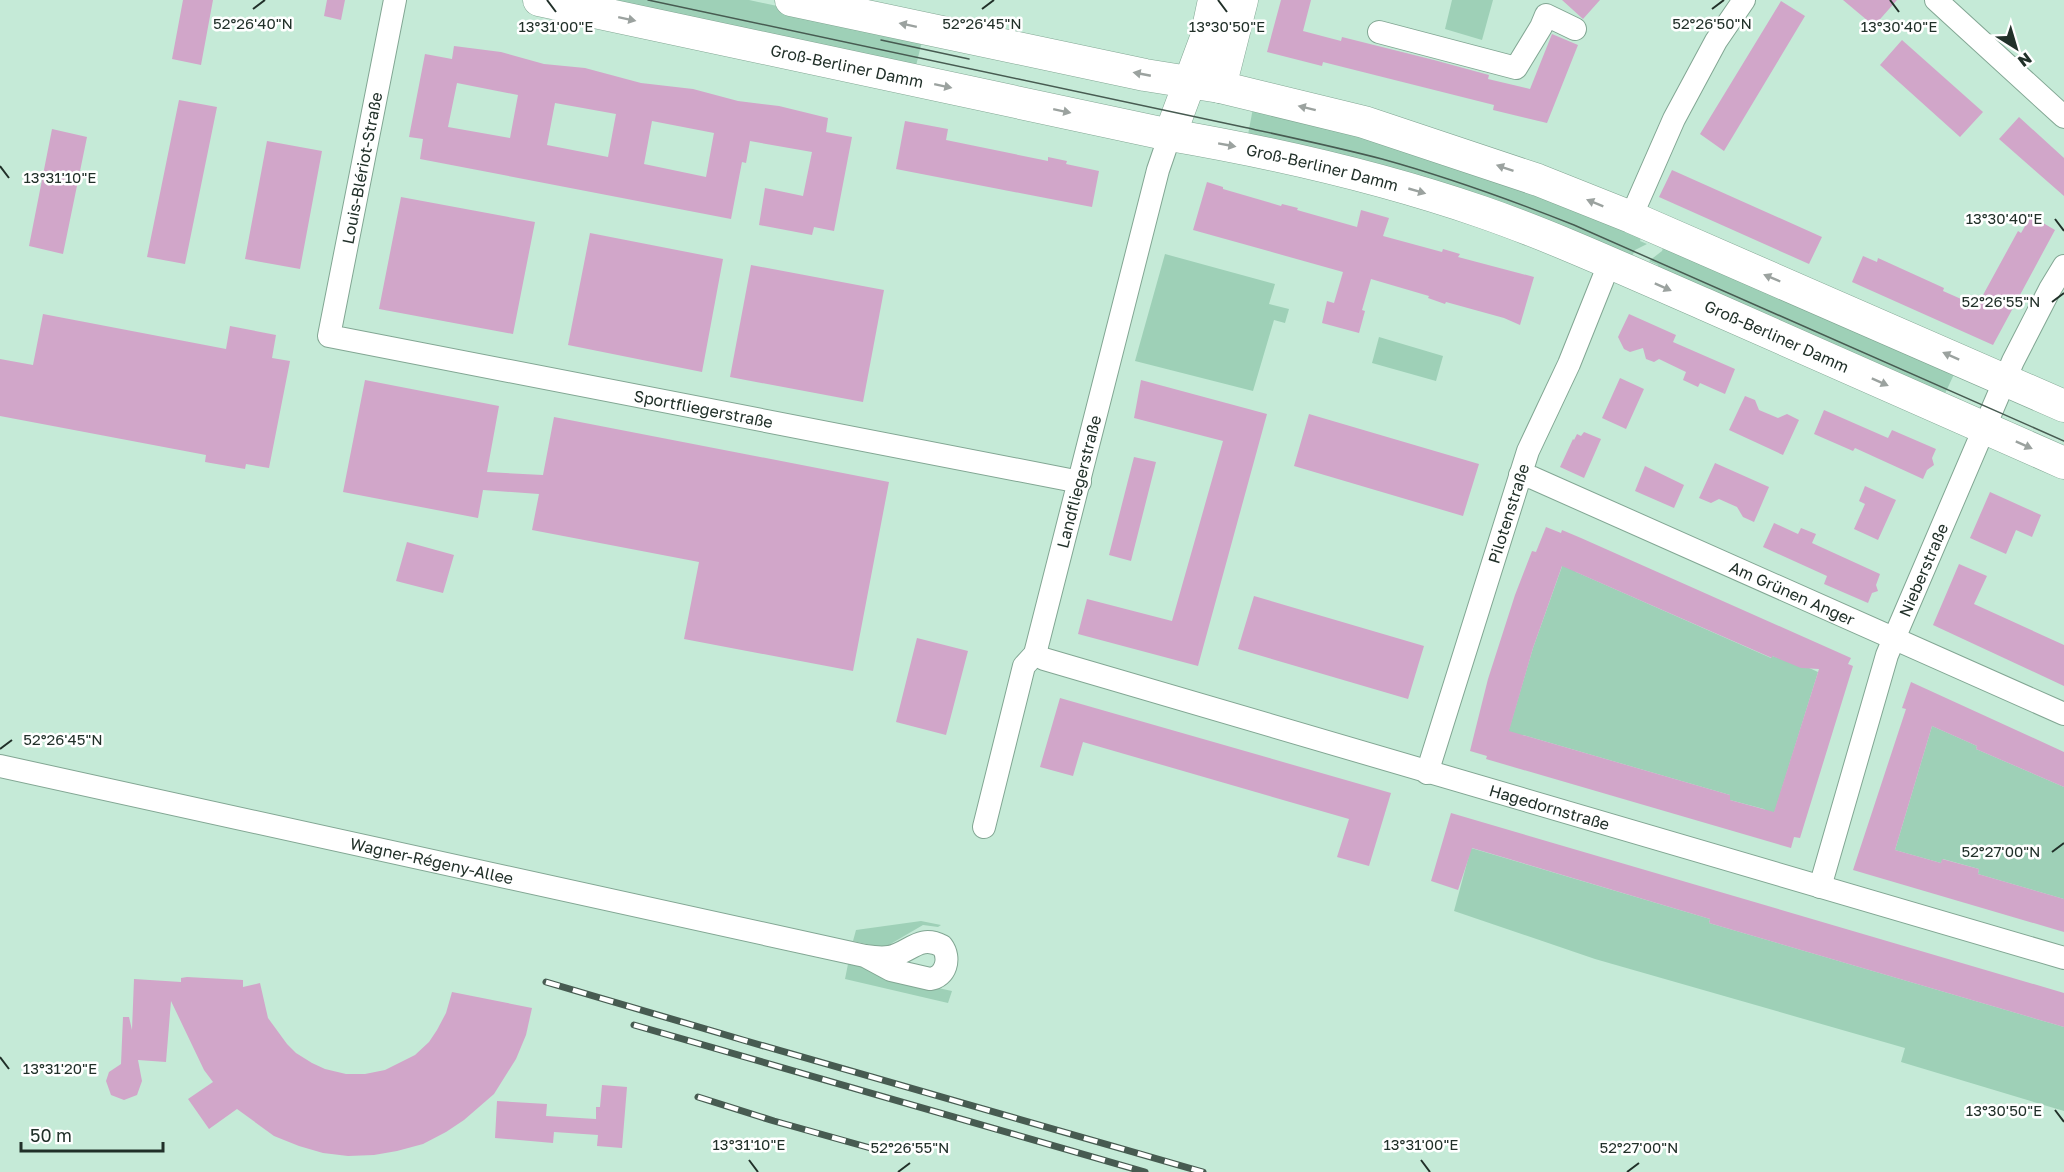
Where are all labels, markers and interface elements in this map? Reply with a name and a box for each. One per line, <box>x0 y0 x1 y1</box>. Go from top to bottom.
text: 52°26'40"N <box>213 14 293 32</box>
text: 52°26'45"N <box>942 14 1022 32</box>
text: 52°26'50"N <box>1672 14 1752 32</box>
one-way arrow <box>618 15 637 24</box>
text: 13°31'00"E <box>519 17 593 35</box>
text: 13°30'50"E <box>1189 17 1265 35</box>
text: 13°30'40"E <box>1861 17 1937 35</box>
north arrow <box>1986 18 2046 78</box>
one-way arrow <box>898 20 917 29</box>
street label: Groß-Berliner Damm <box>769 40 925 92</box>
text: N <box>2014 48 2036 72</box>
one-way arrow <box>1132 69 1151 78</box>
one-way arrow <box>934 82 953 92</box>
street label: Louis-Blériot-Straße <box>337 90 387 246</box>
one-way arrow <box>1298 102 1316 112</box>
one-way arrow <box>1053 107 1071 117</box>
street label: Groß-Berliner Damm <box>1244 139 1401 195</box>
one-way arrow <box>1218 140 1237 149</box>
one-way arrow <box>1495 163 1513 172</box>
text: 13°31'10"E <box>24 168 96 186</box>
one-way arrow <box>1408 187 1426 196</box>
one-way arrow <box>1586 198 1604 207</box>
text: 13°30'40"E <box>1966 209 2042 227</box>
one-way arrow <box>1763 273 1781 283</box>
one-way arrow <box>1655 282 1672 291</box>
text: 52°26'55"N <box>1962 292 2040 310</box>
street label: Groß-Berliner Damm <box>1701 296 1852 377</box>
one-way arrow <box>1942 351 1960 360</box>
one-way arrow <box>1872 377 1890 387</box>
street label: Sportfliegerstraße <box>632 386 775 432</box>
street label: Landfliegerstraße <box>1052 413 1105 550</box>
one-way arrow <box>2015 441 2033 451</box>
street label: Pilotenstraße <box>1483 461 1533 566</box>
street label: Nieberstraße <box>1895 520 1952 620</box>
street label: Am Grünen Anger <box>1726 557 1858 630</box>
text: 52°26'45"N <box>23 730 103 748</box>
street label: Hagedornstraße <box>1487 780 1612 834</box>
street label: Wagner-Régeny-Allee <box>348 833 515 888</box>
text: 52°27'00"N <box>1961 842 2041 860</box>
text: 13°31'20"E <box>23 1059 97 1077</box>
text: 13°30'50"E <box>1966 1101 2042 1119</box>
scale bar <box>21 1115 164 1153</box>
text: 50 m <box>30 1124 72 1146</box>
text: 13°31'10"E <box>713 1135 785 1153</box>
text: 13°31'00"E <box>1384 1135 1458 1153</box>
text: 52°26'55"N <box>871 1138 949 1156</box>
text: 52°27'00"N <box>1599 1138 1679 1156</box>

